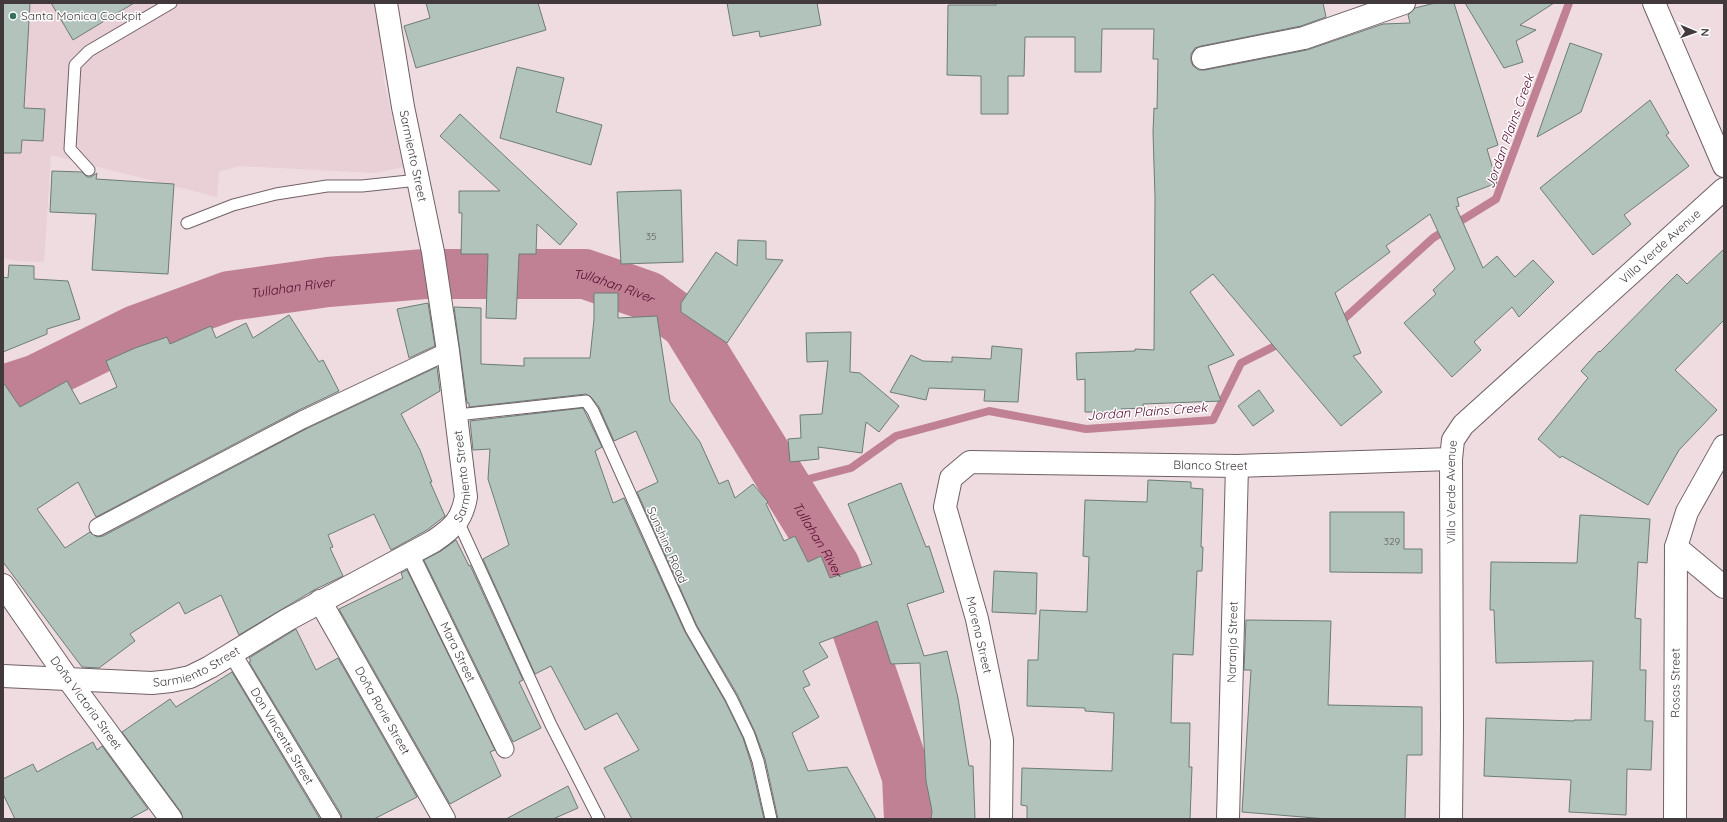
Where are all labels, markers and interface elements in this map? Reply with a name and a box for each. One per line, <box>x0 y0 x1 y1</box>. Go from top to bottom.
place label: Santa Monica Cockpit <box>21 8 142 23</box>
marker: Santa Monica Cockpit <box>8 11 18 21</box>
north arrow <box>1675 12 1715 52</box>
text: N <box>1698 28 1712 37</box>
water label: Jordan Plains Creek <box>1481 71 1537 190</box>
street label: Sarmiento Street <box>396 109 431 203</box>
street label: Villa Verde Avenue <box>1616 206 1704 287</box>
house number: 35 <box>646 230 656 243</box>
water label: Tullahan River <box>573 266 659 307</box>
water label: Tullahan River <box>249 273 337 301</box>
water label: Jordan Plains Creek <box>1086 399 1209 423</box>
street label: Sarmiento Street <box>450 430 474 525</box>
street label: Villa Verde Avenue <box>1443 439 1460 544</box>
street label: Blanco Street <box>1173 457 1248 473</box>
water label: Tullahan River <box>789 499 847 581</box>
street label: Sunshine Road <box>644 504 691 585</box>
house number: 329 <box>1384 535 1401 548</box>
street label: Morena Street <box>963 595 996 675</box>
street label: Naranja Street <box>1223 601 1241 683</box>
street label: Mara Street <box>437 619 479 684</box>
street label: Sarmiento Street <box>152 643 242 690</box>
street label: Rosas Street <box>1667 648 1683 718</box>
street label: Doña Victoria Street <box>47 653 125 752</box>
street label: Doña Rorie Street <box>352 664 414 757</box>
street label: Don Vincente Street <box>248 685 317 787</box>

